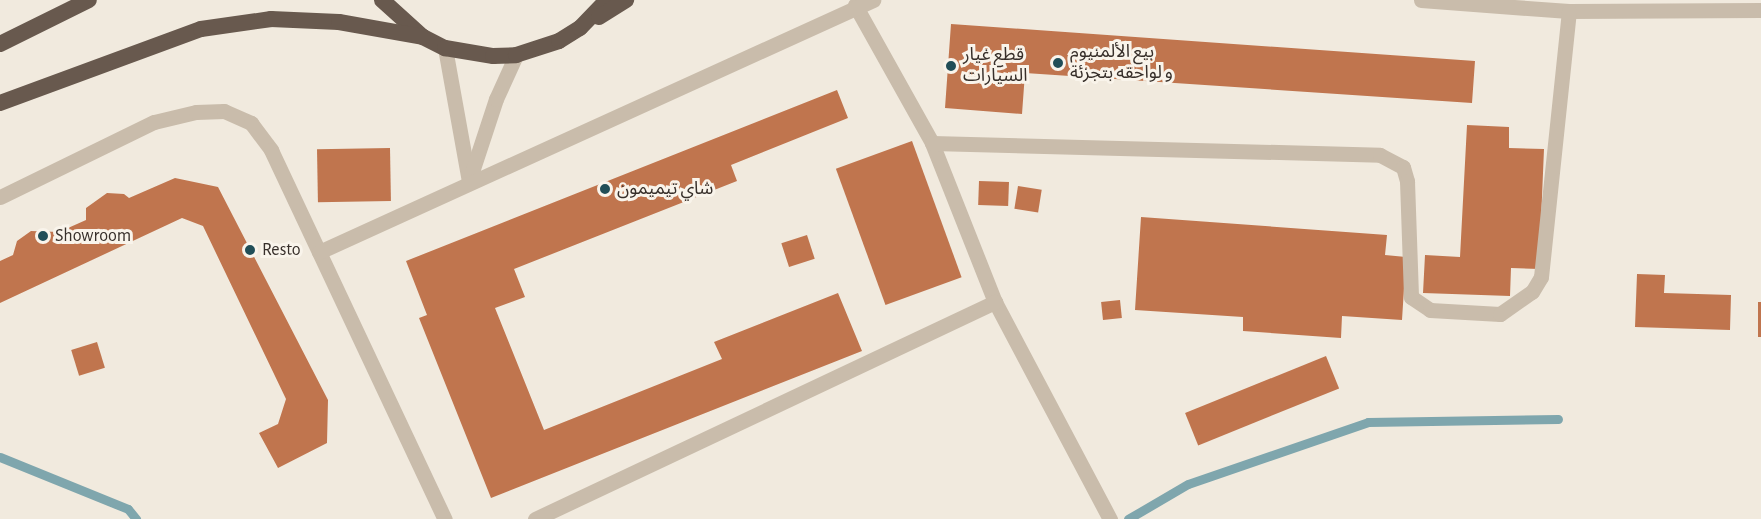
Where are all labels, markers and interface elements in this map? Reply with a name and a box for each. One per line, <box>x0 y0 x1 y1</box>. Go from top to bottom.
place label: بيع الألمنيوم و لواحقه بتجزئة <box>1070 42 1173 84</box>
place label: قطع غيار السيارات <box>963 45 1028 88</box>
marker: بيع الألمنيوم و لواحقه بتجزئة <box>1051 56 1065 70</box>
marker: قطع غيار السيارات <box>944 59 958 73</box>
place label: شاي تيميمون <box>617 178 713 200</box>
marker: شاي تيميمون <box>598 182 612 196</box>
place label: Showroom <box>55 225 131 247</box>
marker: Showroom <box>36 229 50 243</box>
place label: Resto <box>262 239 301 261</box>
marker: Resto <box>243 243 257 257</box>

